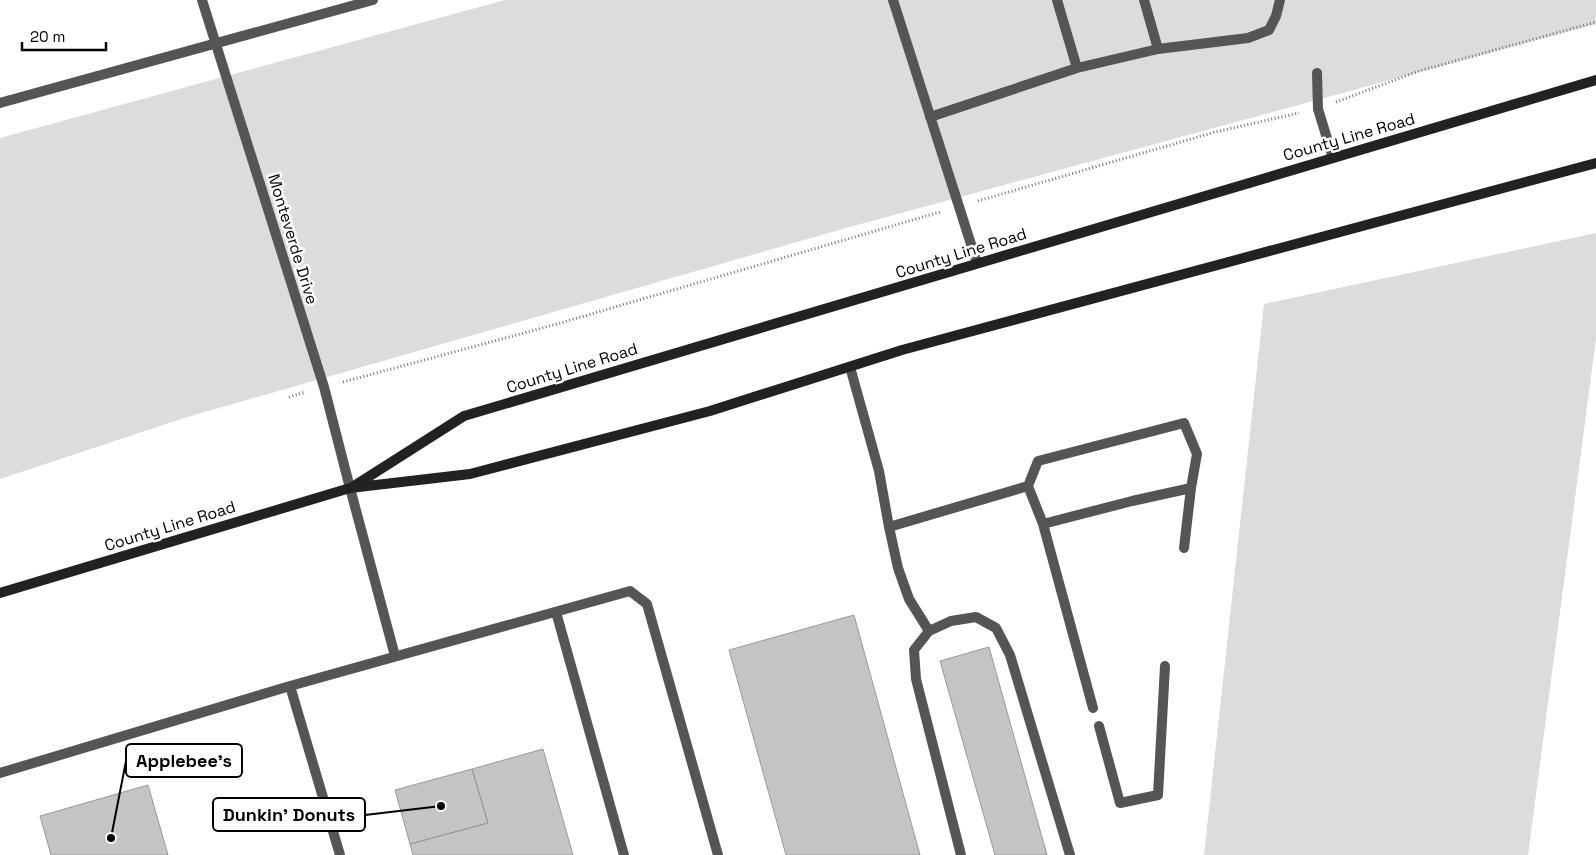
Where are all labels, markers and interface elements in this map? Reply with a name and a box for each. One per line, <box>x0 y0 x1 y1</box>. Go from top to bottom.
scale bar <box>22 20 106 52</box>
text: 20 m <box>30 27 65 46</box>
street label: County Line Road <box>1281 108 1417 166</box>
street label: Monteverde Drive <box>263 171 323 307</box>
street label: County Line Road <box>893 223 1029 283</box>
street label: County Line Road <box>504 338 640 398</box>
street label: County Line Road <box>102 496 238 556</box>
callout: Applebee's <box>126 744 242 777</box>
text: Applebee's <box>136 749 232 772</box>
callout: Dunkin' Donuts <box>213 798 365 831</box>
text: Dunkin' Donuts <box>223 803 355 826</box>

